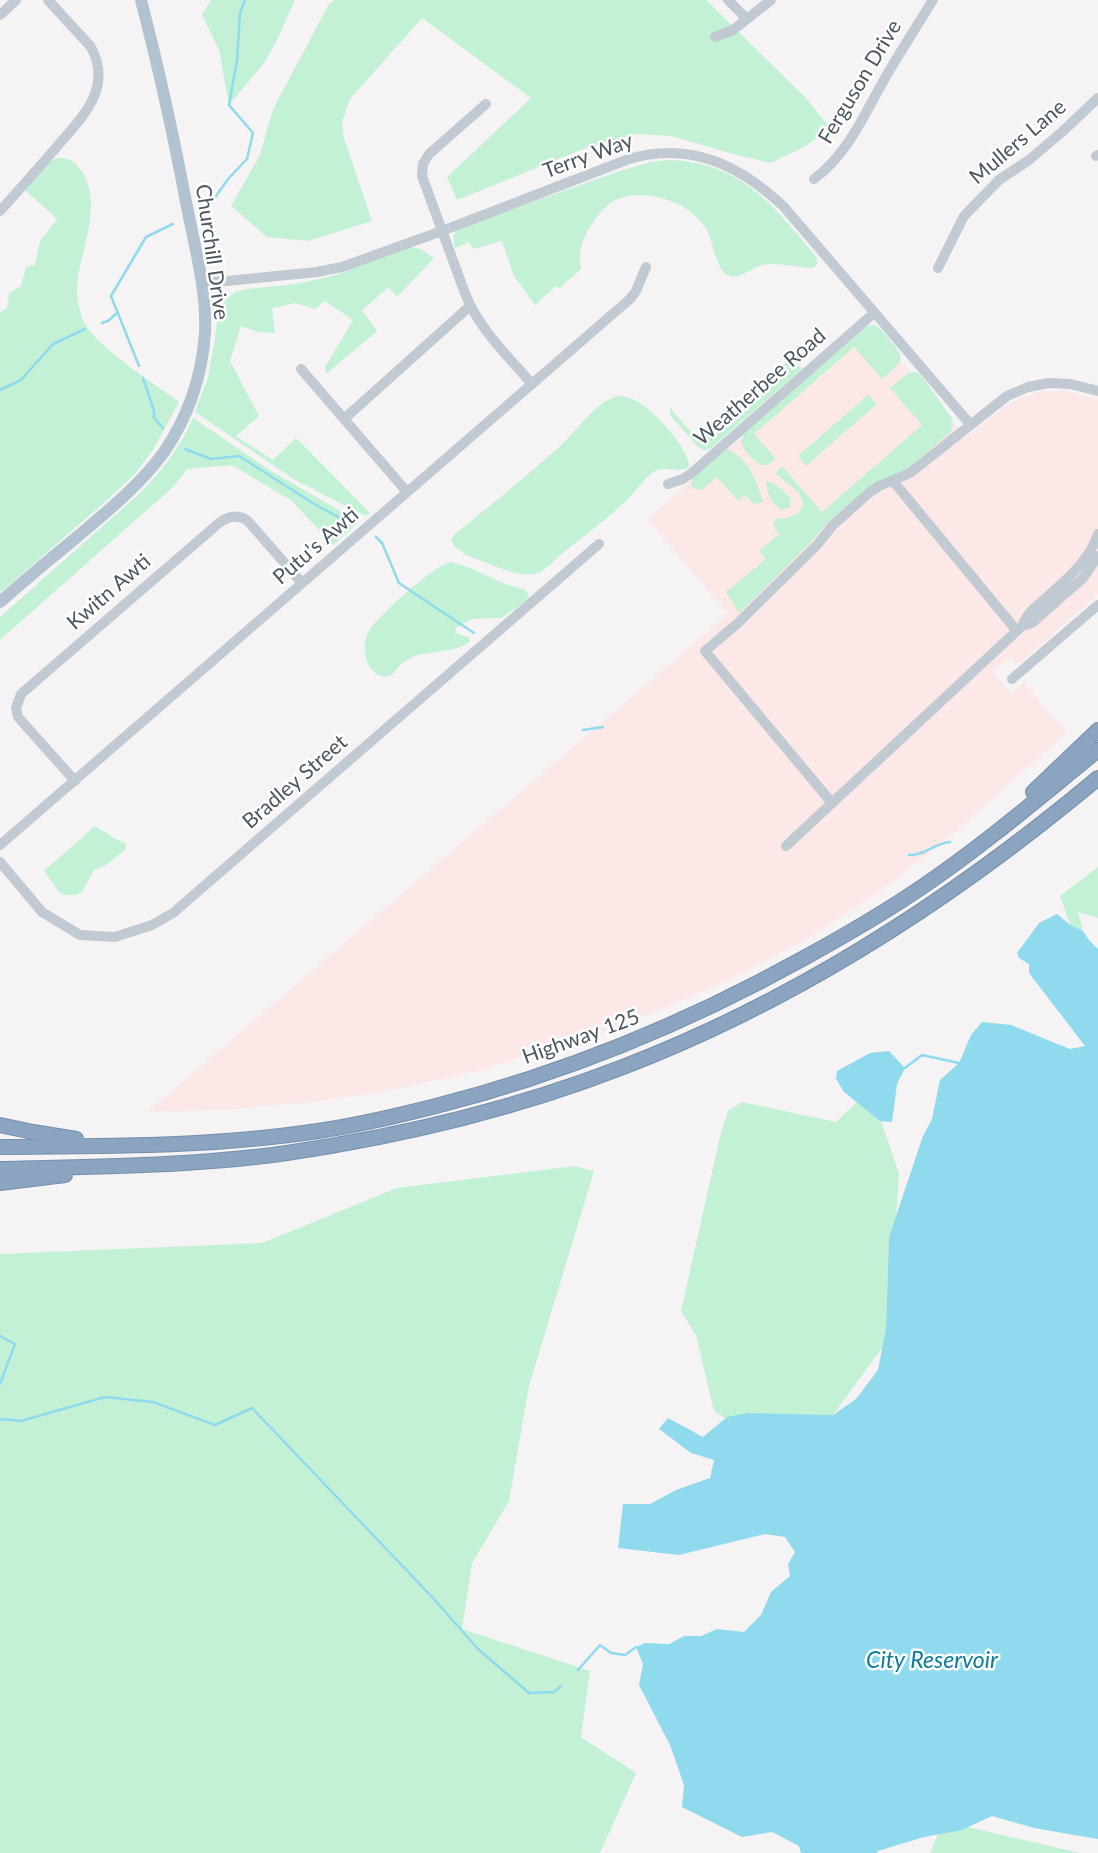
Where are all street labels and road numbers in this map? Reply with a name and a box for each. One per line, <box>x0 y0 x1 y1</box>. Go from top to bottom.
street label: Ferguson Drive <box>813 15 907 149</box>
street label: Mullers Lane <box>965 94 1071 190</box>
street label: Terry Way <box>540 128 636 184</box>
street label: Churchill Drive <box>190 183 234 321</box>
street label: Weatherbee Road <box>689 323 831 451</box>
street label: Putu's Awti <box>268 502 364 590</box>
street label: Kwitn Awti <box>62 549 156 635</box>
street label: Bradley Street <box>238 730 352 834</box>
street label: Highway 125 <box>519 1004 643 1070</box>

